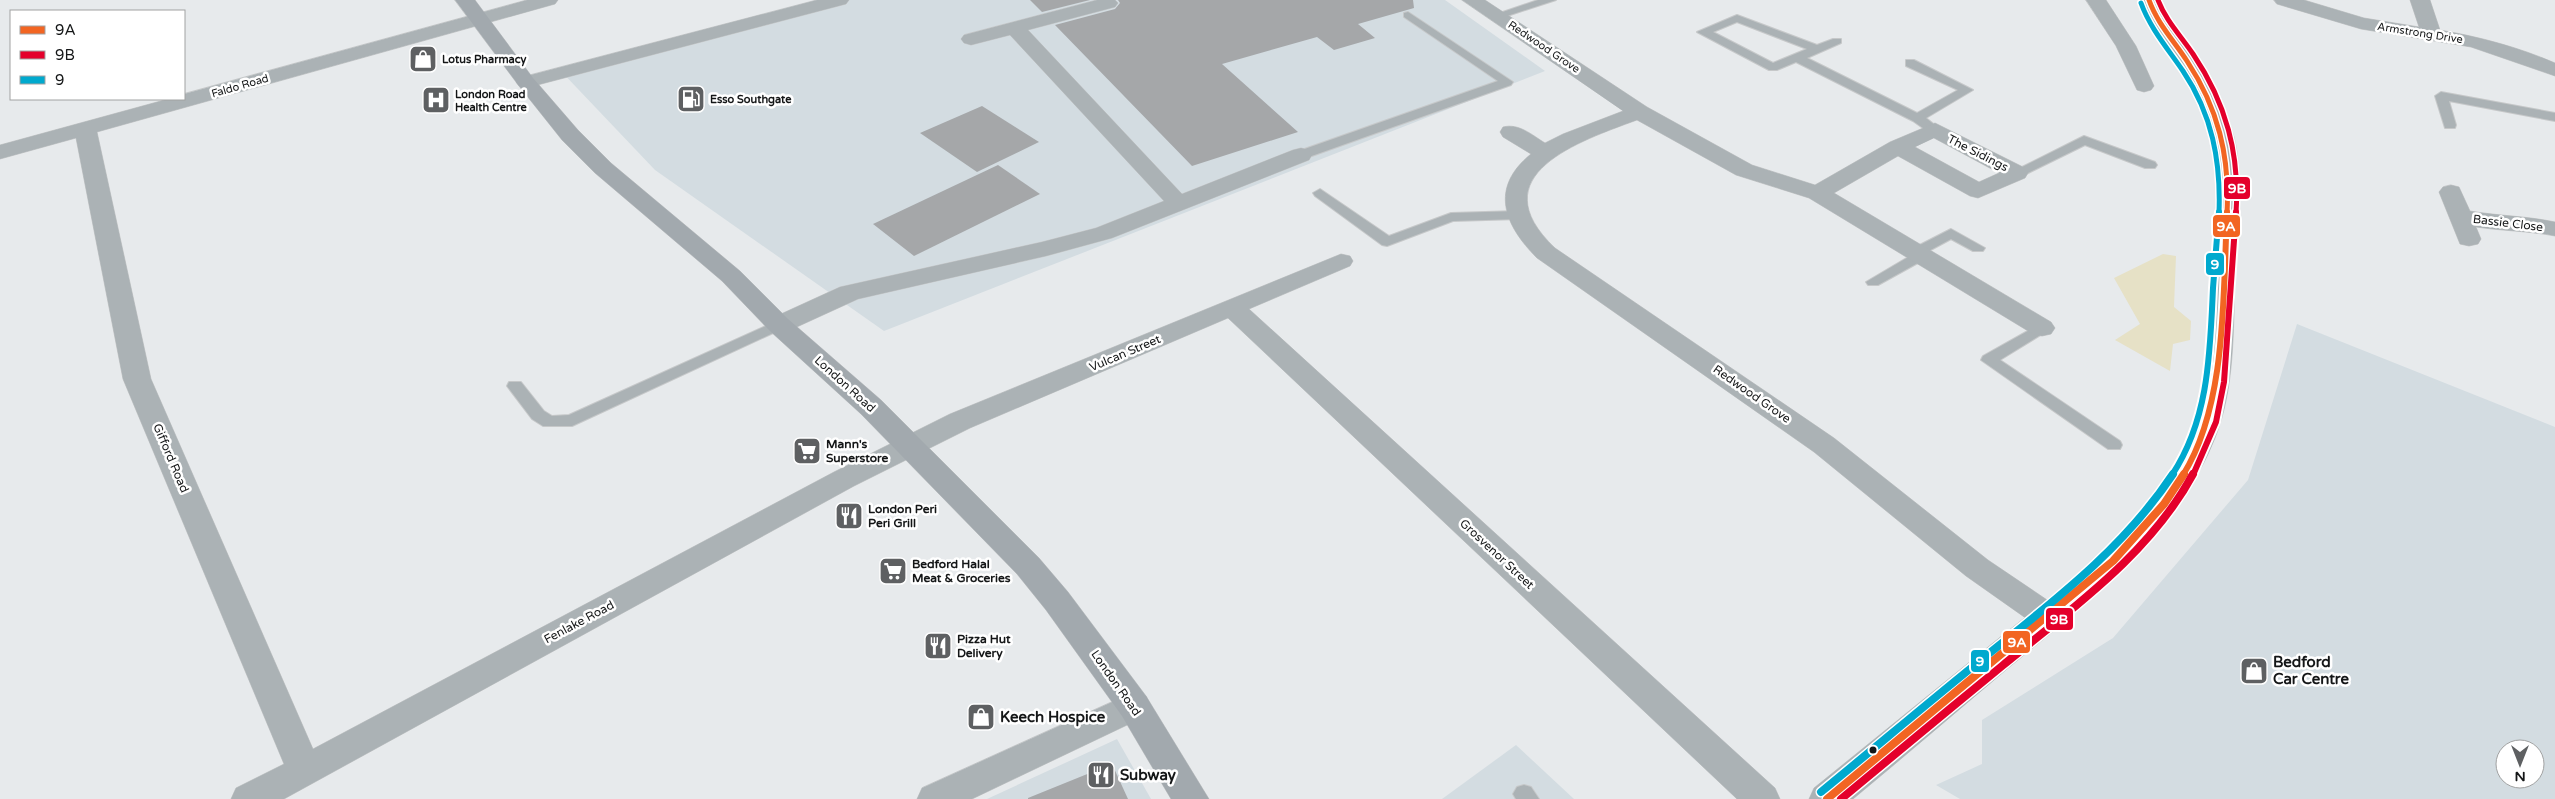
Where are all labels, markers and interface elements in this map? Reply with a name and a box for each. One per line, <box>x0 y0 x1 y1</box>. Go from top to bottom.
legend <box>10 10 185 100</box>
street label: Redwood Grove <box>1506 18 1582 76</box>
street label: Armstrong Drive <box>2376 20 2464 46</box>
text: 9A <box>55 21 76 39</box>
shop icon: Lotus Pharmacy <box>408 44 438 74</box>
text: 9B <box>55 46 75 64</box>
place label: Lotus Pharmacy <box>442 53 527 67</box>
text: 9 <box>55 71 64 89</box>
street label: Faldo Road <box>210 72 270 100</box>
fuel station icon: Esso Southgate <box>676 84 706 114</box>
hospital icon: London Road Health Centre <box>421 85 451 115</box>
place label: London Road Health Centre <box>455 88 528 114</box>
place label: Esso Southgate <box>710 93 792 107</box>
street label: The Sidings <box>1945 132 2011 174</box>
line badge: 9B <box>2223 176 2251 200</box>
text: 9B <box>2228 180 2247 197</box>
street label: Bassie Close <box>2472 212 2544 234</box>
line badge: 9A <box>2212 214 2241 238</box>
text: 9A <box>2216 218 2236 235</box>
line badge: 9 <box>2205 252 2225 276</box>
text: 9 <box>2211 256 2220 273</box>
street label: Vulcan Street <box>1087 332 1163 374</box>
street label: London Road <box>812 353 878 415</box>
street label: Redwood Grove <box>1711 362 1794 426</box>
street label: Gifford Road <box>150 421 192 495</box>
supermarket icon: Mann's Superstore <box>792 436 822 466</box>
place label: Mann's Superstore <box>826 437 888 466</box>
restaurant icon: London Peri Peri Grill <box>834 501 864 531</box>
place label: London Peri Peri Grill <box>868 502 937 530</box>
street label: Grosvenor Street <box>1457 516 1537 592</box>
supermarket icon: Bedford Halal Meat & Groceries <box>878 556 908 586</box>
place label: Bedford Halal Meat & Groceries <box>912 557 1011 585</box>
street label: Fenlake Road <box>542 598 616 646</box>
line badge: 9B <box>2045 607 2074 631</box>
text: 9B <box>2050 611 2069 628</box>
line badge: 9A <box>2002 630 2031 654</box>
restaurant icon: Pizza Hut Delivery <box>923 631 953 661</box>
place label: Pizza Hut Delivery <box>957 632 1011 661</box>
text: 9A <box>2007 634 2027 651</box>
street label: London Road <box>1088 647 1144 719</box>
line badge: 9 <box>1970 649 1990 673</box>
text: 9 <box>1976 653 1985 670</box>
place label: Bedford Car Centre <box>2273 653 2349 688</box>
shop icon: Bedford Car Centre <box>2239 656 2269 686</box>
shop icon: Keech Hospice <box>966 702 996 732</box>
place label: Keech Hospice <box>1000 708 1106 727</box>
north arrow <box>2495 739 2545 789</box>
unlabelled marker <box>1868 745 1878 755</box>
restaurant icon: Subway <box>1086 760 1116 790</box>
place label: Subway <box>1120 766 1176 785</box>
text: N <box>2514 768 2526 785</box>

